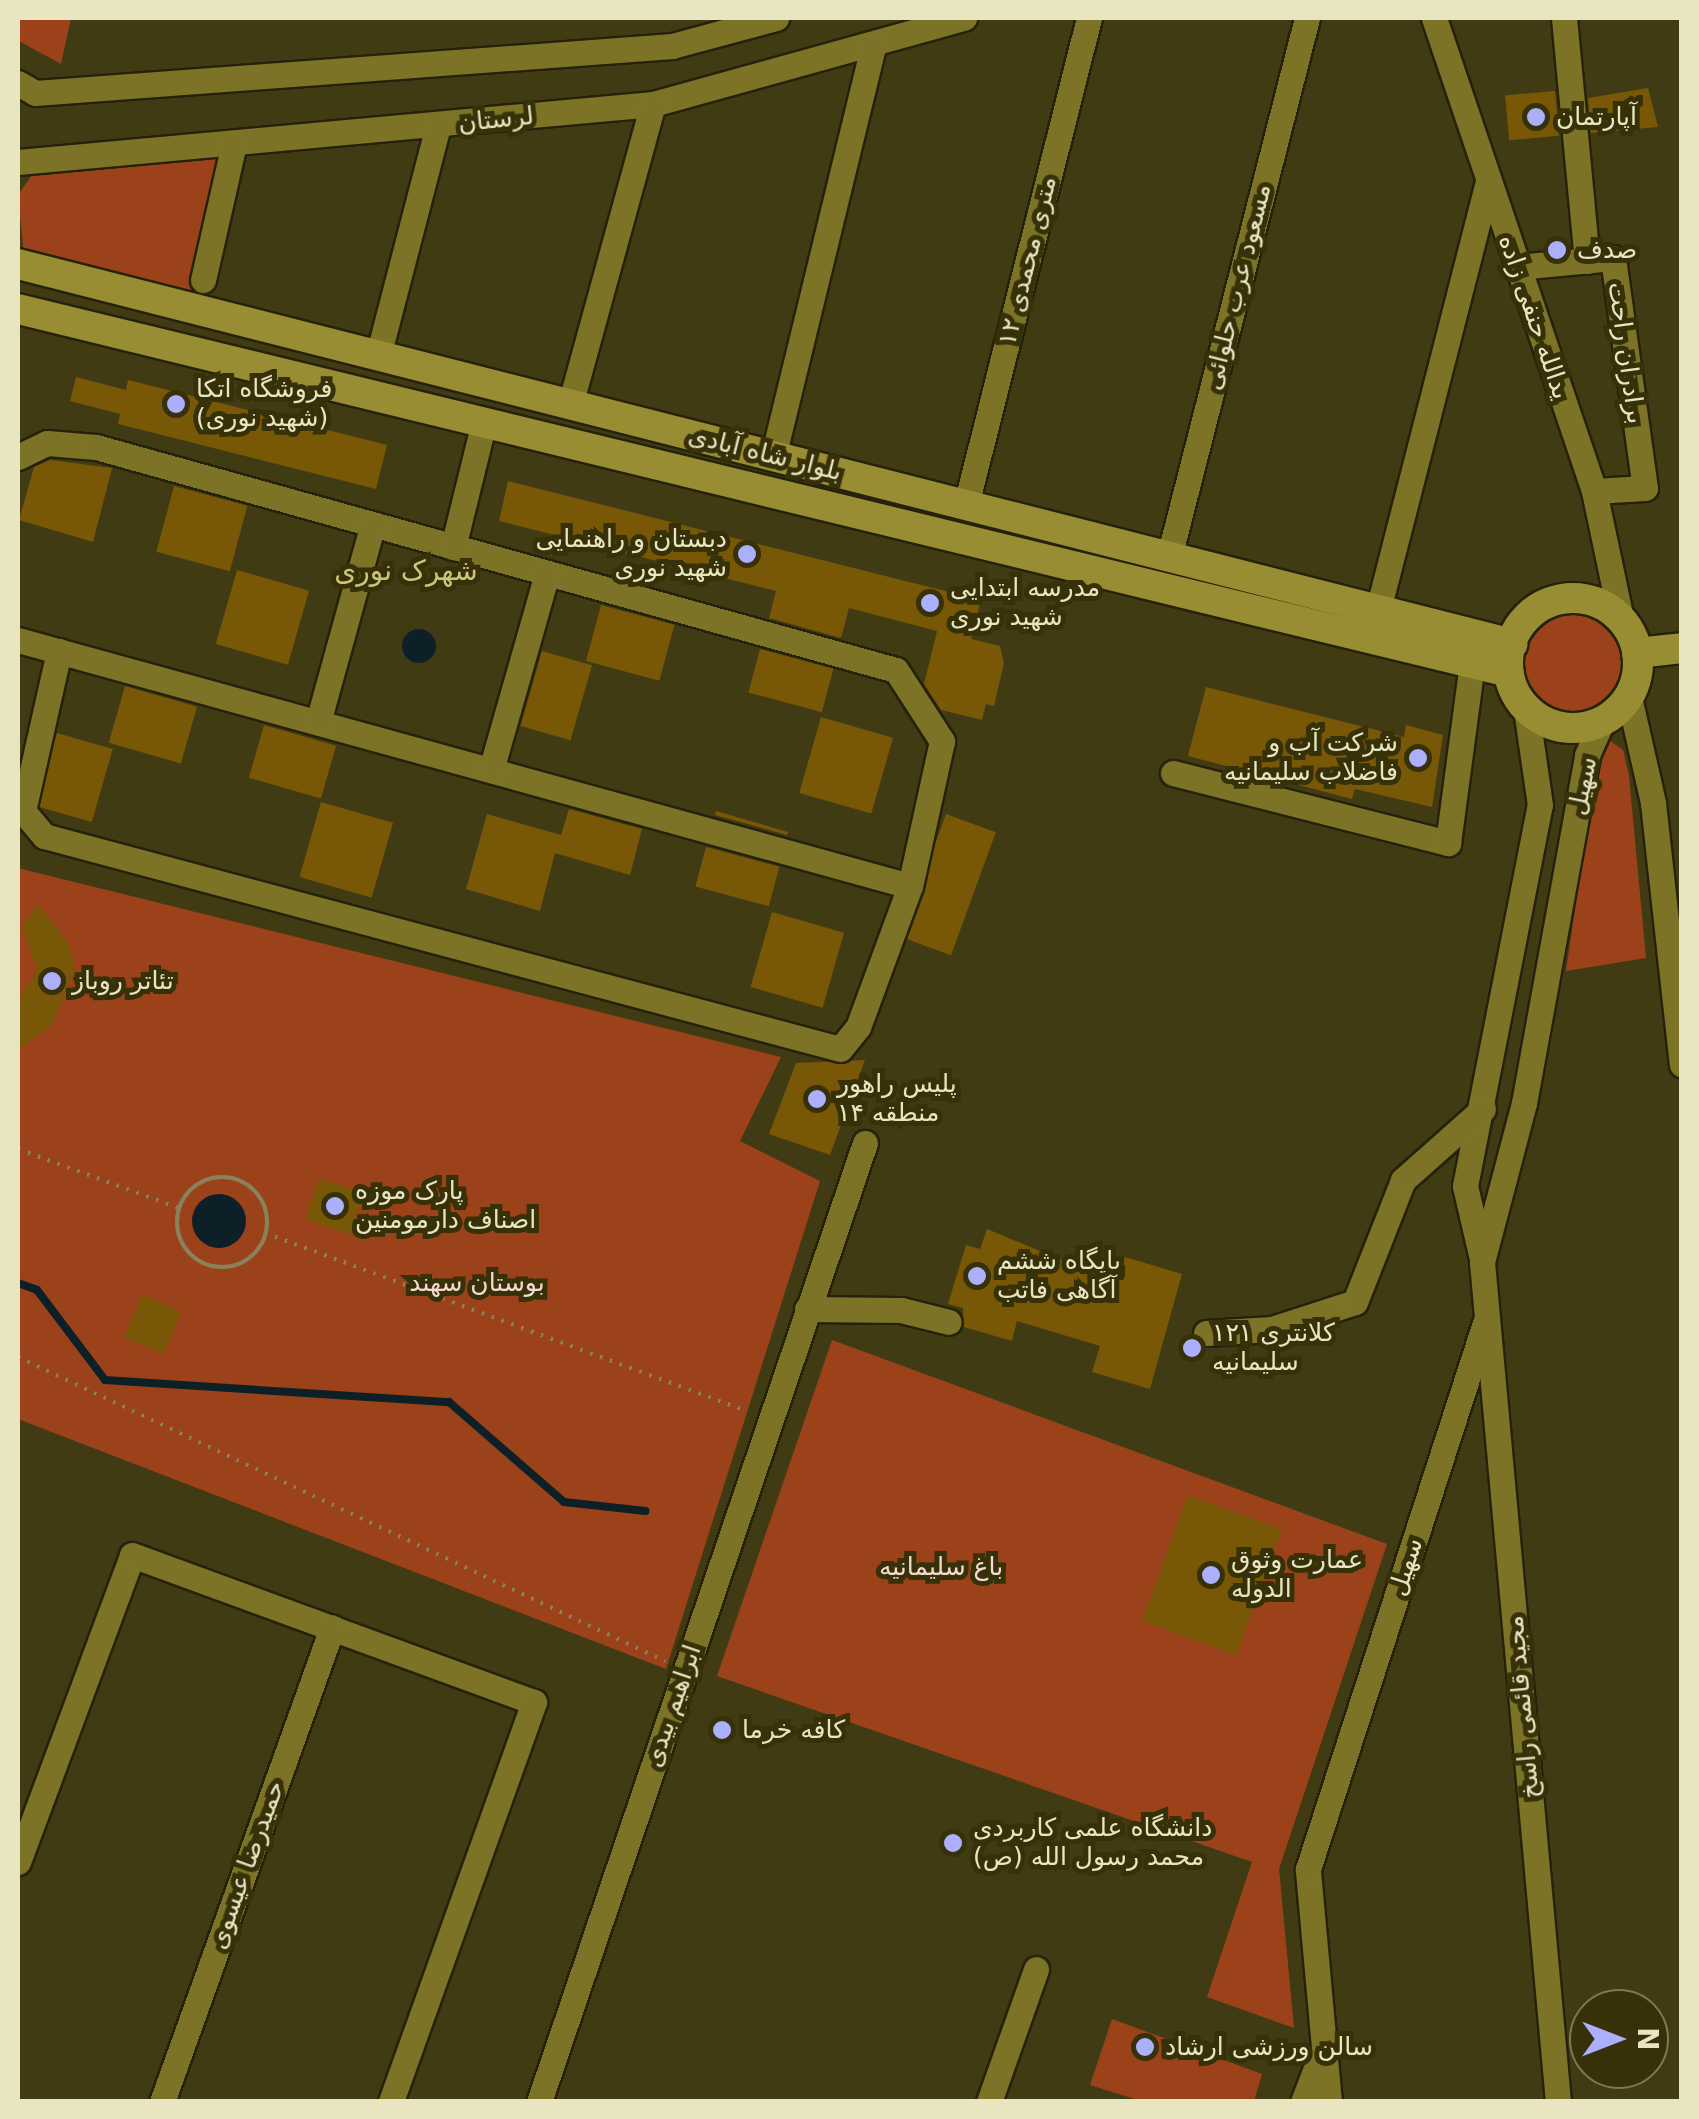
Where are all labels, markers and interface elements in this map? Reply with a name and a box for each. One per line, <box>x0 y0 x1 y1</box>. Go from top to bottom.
street label: لرستان <box>457 101 535 139</box>
place label: آپارتمان <box>1556 102 1637 132</box>
marker: آپارتمان <box>1525 106 1547 128</box>
street label: ۱۲ متری محمدی <box>992 173 1064 349</box>
street label: مسعود عرب حلوائی <box>1198 181 1278 393</box>
street label: یدالله حنفی زاده <box>1492 231 1576 403</box>
place label: صدف <box>1577 235 1637 265</box>
marker: صدف <box>1546 239 1568 261</box>
street label: برادران راحت <box>1601 280 1651 426</box>
place label: فروشگاه اتکا (شهید نوری) <box>196 375 333 434</box>
marker: فروشگاه اتکا (شهید نوری) <box>165 393 187 415</box>
street label: بلوار شاه آبادی <box>685 420 845 488</box>
place label: دبستان و راهنمایی شهید نوری <box>536 525 727 584</box>
marker: دبستان و راهنمایی شهید نوری <box>736 543 758 565</box>
district label: شهرک نوری <box>334 554 478 588</box>
place label: مدرسه ابتدایی شهید نوری <box>950 574 1100 633</box>
marker: مدرسه ابتدایی شهید نوری <box>919 592 941 614</box>
place label: شرکت آب و فاضلاب سلیمانیه <box>1224 729 1398 788</box>
marker: شرکت آب و فاضلاب سلیمانیه <box>1407 747 1429 769</box>
street label: سهیل <box>1562 754 1604 818</box>
place label: تئاتر روباز <box>72 966 174 996</box>
marker: تئاتر روباز <box>41 970 63 992</box>
place label: پلیس راهور منطقه ۱۴ <box>837 1070 957 1129</box>
marker: پلیس راهور منطقه ۱۴ <box>806 1088 828 1110</box>
place label: پارک موزه اصناف دارمومنین <box>355 1177 536 1236</box>
marker: پارک موزه اصناف دارمومنین <box>324 1195 346 1217</box>
place label: پایگاه ششم آگاهی فاتب <box>997 1247 1121 1306</box>
marker: پایگاه ششم آگاهی فاتب <box>966 1265 988 1287</box>
park label: بوستان سهند <box>409 1268 545 1298</box>
place label: كلانتری ١٢١ سلیمانیه <box>1212 1319 1335 1378</box>
marker: كلانتری ١٢١ سلیمانیه <box>1181 1337 1203 1359</box>
street label: سهیل <box>1383 1534 1429 1600</box>
place label: عمارت وثوق الدوله <box>1231 1546 1363 1605</box>
park label: باغ سلیمانیه <box>879 1552 1003 1582</box>
marker: عمارت وثوق الدوله <box>1200 1564 1222 1586</box>
street label: مجید قائمی راسخ <box>1500 1614 1546 1800</box>
street label: ابراهیم بیدی <box>638 1641 708 1771</box>
place label: کافه خرما <box>742 1715 845 1745</box>
marker: کافه خرما <box>711 1719 733 1741</box>
street label: حمیدرضا عیسوی <box>203 1777 291 1953</box>
place label: دانشگاه علمی کاربردی محمد رسول الله (ص) <box>973 1814 1212 1873</box>
marker: دانشگاه علمی کاربردی محمد رسول الله (ص) <box>942 1832 964 1854</box>
north arrow <box>1569 1989 1669 2089</box>
text: N <box>1631 2027 1664 2051</box>
place label: سالن ورزشی ارشاد <box>1165 2032 1373 2062</box>
marker: سالن ورزشی ارشاد <box>1134 2036 1156 2058</box>

